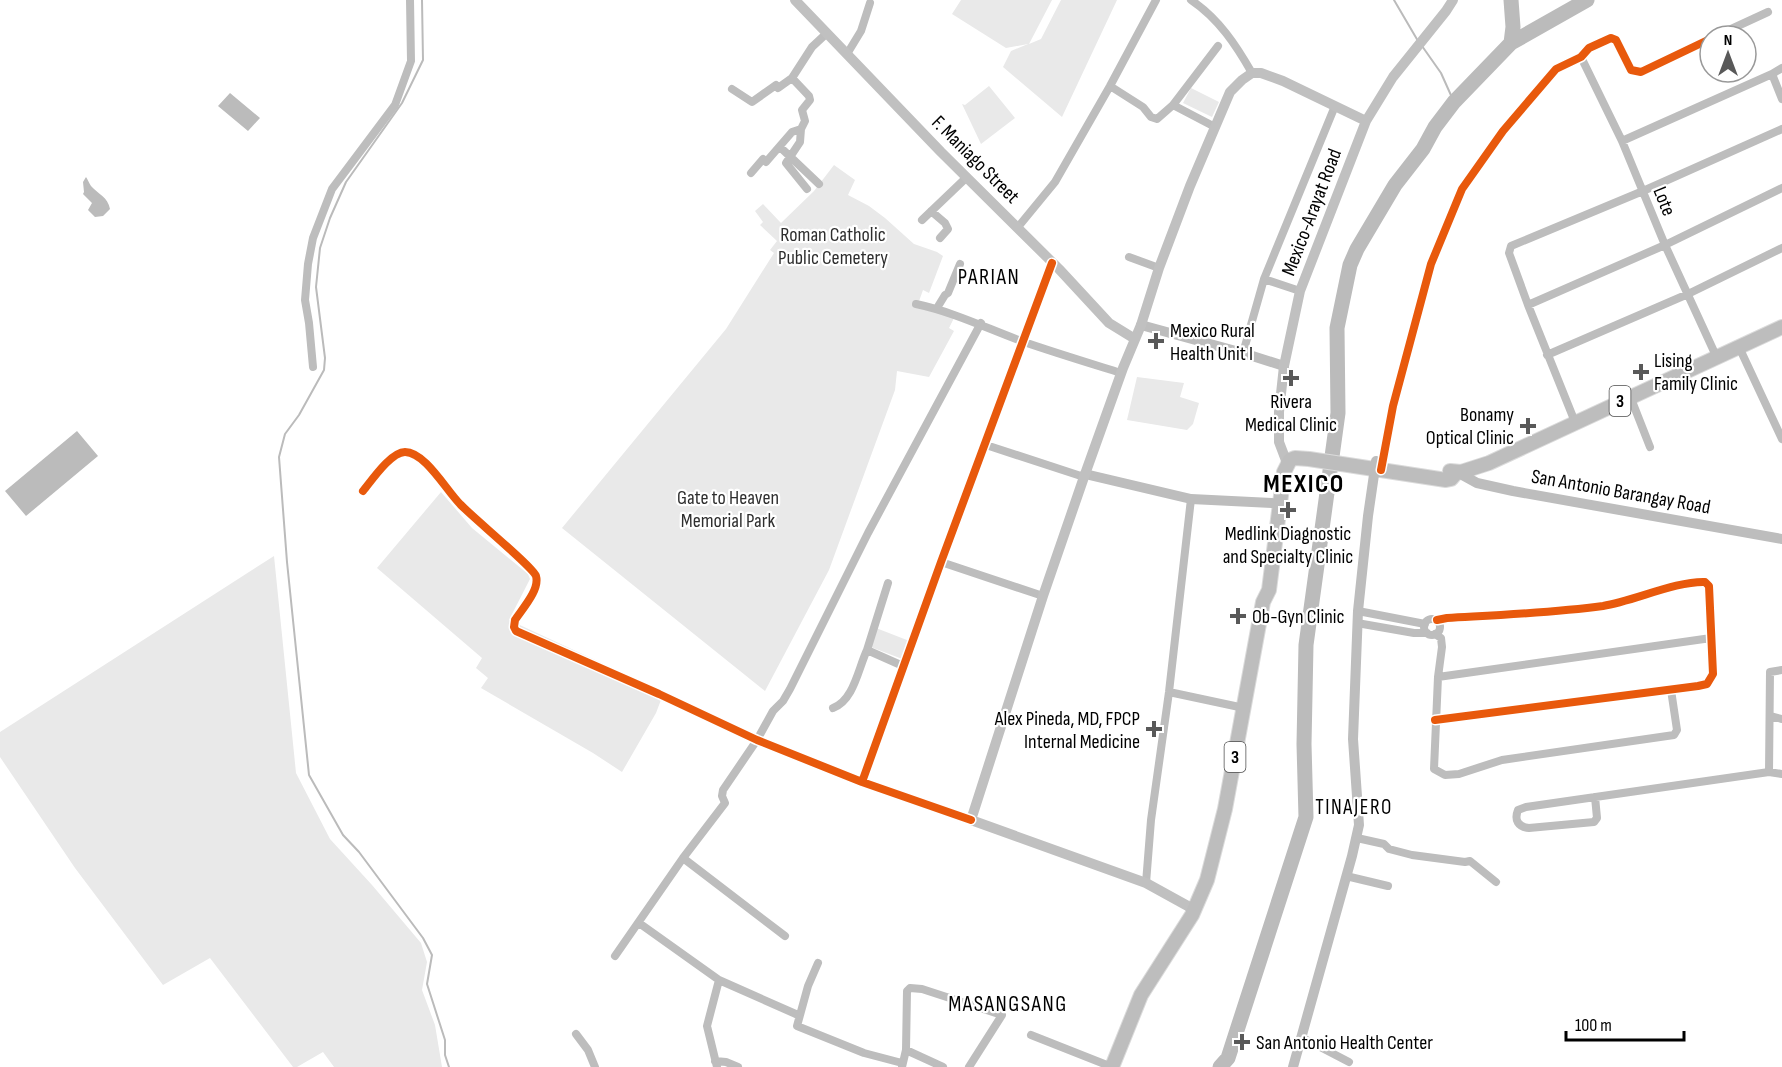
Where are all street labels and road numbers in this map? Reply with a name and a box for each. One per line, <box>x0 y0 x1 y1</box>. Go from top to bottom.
street label: F. Maniago Street <box>926 111 1024 209</box>
street label: Mexico-Arayat Road <box>1277 146 1347 279</box>
street label: Lote <box>1647 183 1681 220</box>
road number: 3 <box>1610 386 1630 416</box>
street label: San Antonio Barangay Road <box>1529 464 1712 520</box>
road number: 3 <box>1224 742 1246 772</box>

